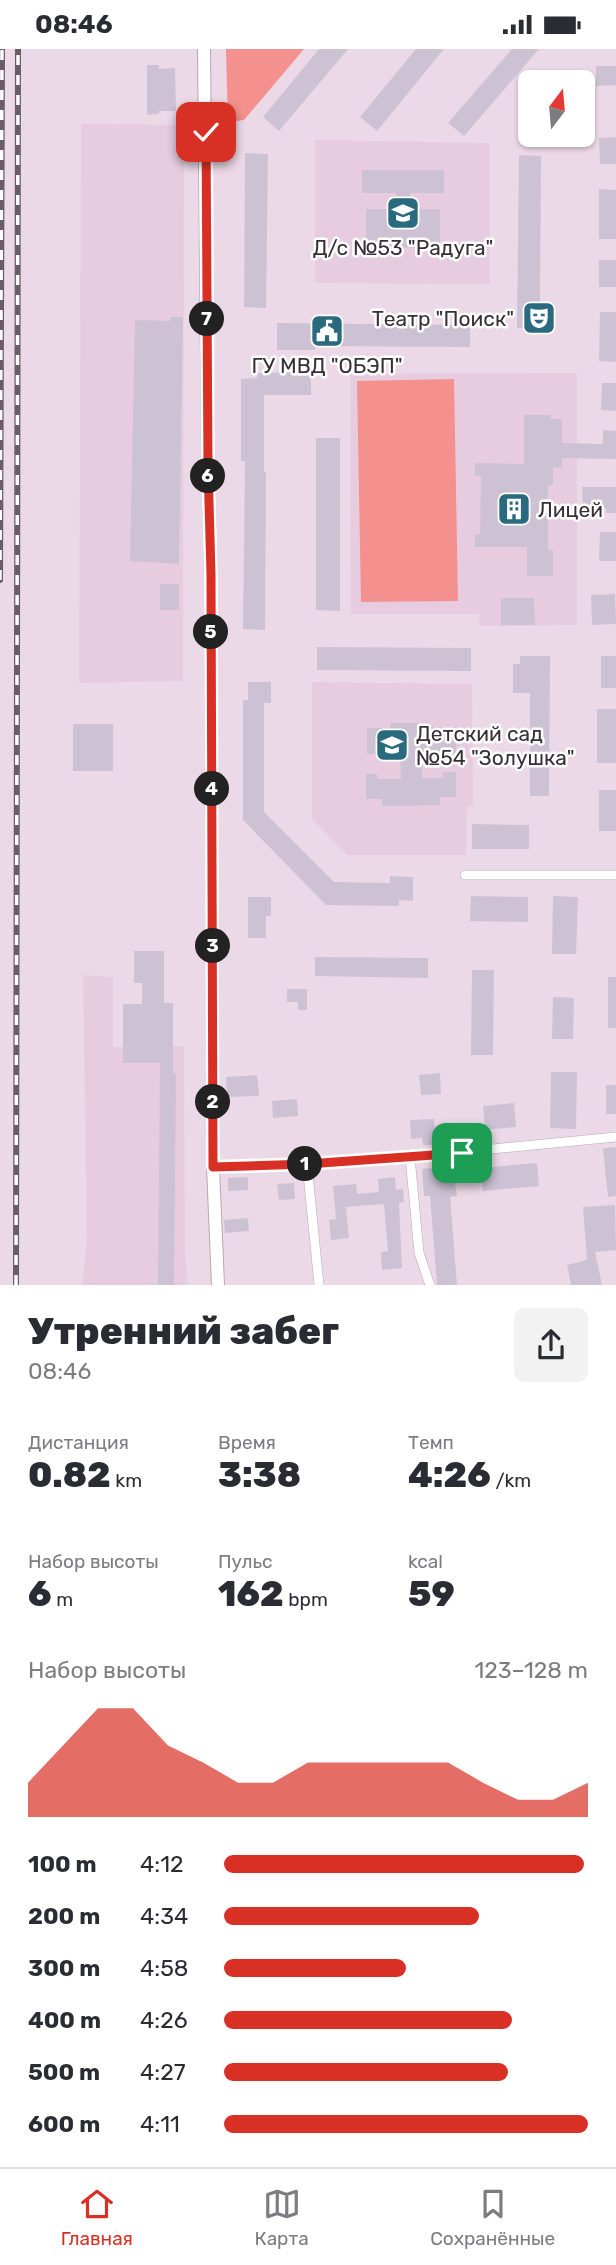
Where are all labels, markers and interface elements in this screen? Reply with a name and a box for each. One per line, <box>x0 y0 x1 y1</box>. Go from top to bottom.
text: 08:46 <box>35 9 113 40</box>
north arrow <box>518 70 595 147</box>
map controls <box>518 70 595 147</box>
pin <box>176 102 236 162</box>
icon: check <box>187 113 225 151</box>
school or university icon: Д/с №53 "Радуга" <box>384 194 422 232</box>
place label: Д/с №53 "Радуга" <box>313 235 493 260</box>
theatre icon: Театр "Поиск" <box>520 299 558 337</box>
pin: 7 <box>190 301 224 337</box>
place label: Театр "Поиск" <box>372 306 514 331</box>
text: 7 <box>201 307 212 330</box>
public building icon: ГУ МВД "ОБЭП" <box>308 312 346 350</box>
place label: ГУ МВД "ОБЭП" <box>251 353 403 378</box>
pin: 6 <box>190 459 226 493</box>
text: 6 <box>201 464 214 487</box>
building icon: Лицей <box>495 490 533 528</box>
place label: Лицей <box>538 497 603 522</box>
pin: 5 <box>194 615 228 649</box>
text: 5 <box>204 620 217 643</box>
place label: Детский сад №54 "Золушка" <box>416 721 575 770</box>
school or university icon: Детский сад №54 "Золушка" <box>373 726 411 764</box>
pin: 4 <box>194 771 230 807</box>
text: 4 <box>205 777 218 800</box>
pin: 3 <box>196 929 230 963</box>
text: 3 <box>206 934 219 957</box>
pin: 2 <box>196 1085 230 1119</box>
text: 2 <box>206 1090 219 1113</box>
pin <box>432 1123 492 1183</box>
icon: arrive <box>443 1134 481 1172</box>
pin: 1 <box>288 1147 322 1181</box>
text: 1 <box>300 1152 309 1175</box>
text: Утренний забег <box>28 1308 339 1354</box>
button: share <box>514 1308 588 1382</box>
text: 08:46 <box>28 1357 91 1385</box>
text: Дистанция <box>28 1431 129 1454</box>
text: Время <box>218 1431 276 1454</box>
text: Темп <box>408 1431 454 1454</box>
text: 0.82 <box>28 1454 111 1496</box>
text: 3:38 <box>218 1454 301 1496</box>
text: 4:26 <box>408 1454 491 1496</box>
text: km <box>111 1469 142 1492</box>
text: /km <box>491 1469 531 1492</box>
text: Набор высоты <box>28 1550 159 1573</box>
text: Пульс <box>218 1550 272 1573</box>
text: kcal <box>408 1550 443 1573</box>
text: 6 <box>28 1573 52 1615</box>
text: 162 <box>218 1573 284 1615</box>
text: 59 <box>408 1573 455 1615</box>
text: m <box>52 1588 73 1611</box>
text: bpm <box>284 1588 328 1611</box>
text: Набор высоты <box>28 1656 186 1684</box>
text: 123–128 m <box>474 1656 588 1684</box>
text: 100 m <box>28 1850 97 1878</box>
text: 4:12 <box>140 1850 184 1878</box>
text: 200 m <box>28 1902 100 1930</box>
text: 4:34 <box>140 1902 188 1930</box>
text: 300 m <box>28 1954 100 1982</box>
text: 4:58 <box>140 1954 188 1982</box>
text: 400 m <box>28 2006 101 2034</box>
text: 4:26 <box>140 2006 188 2034</box>
text: 500 m <box>28 2058 100 2086</box>
text: 4:27 <box>140 2058 185 2086</box>
text: 600 m <box>28 2110 100 2138</box>
text: 4:11 <box>140 2110 180 2138</box>
tab: Главная <box>61 2185 133 2250</box>
tab: Карта <box>254 2185 309 2250</box>
tab: Сохранённые <box>430 2185 555 2250</box>

